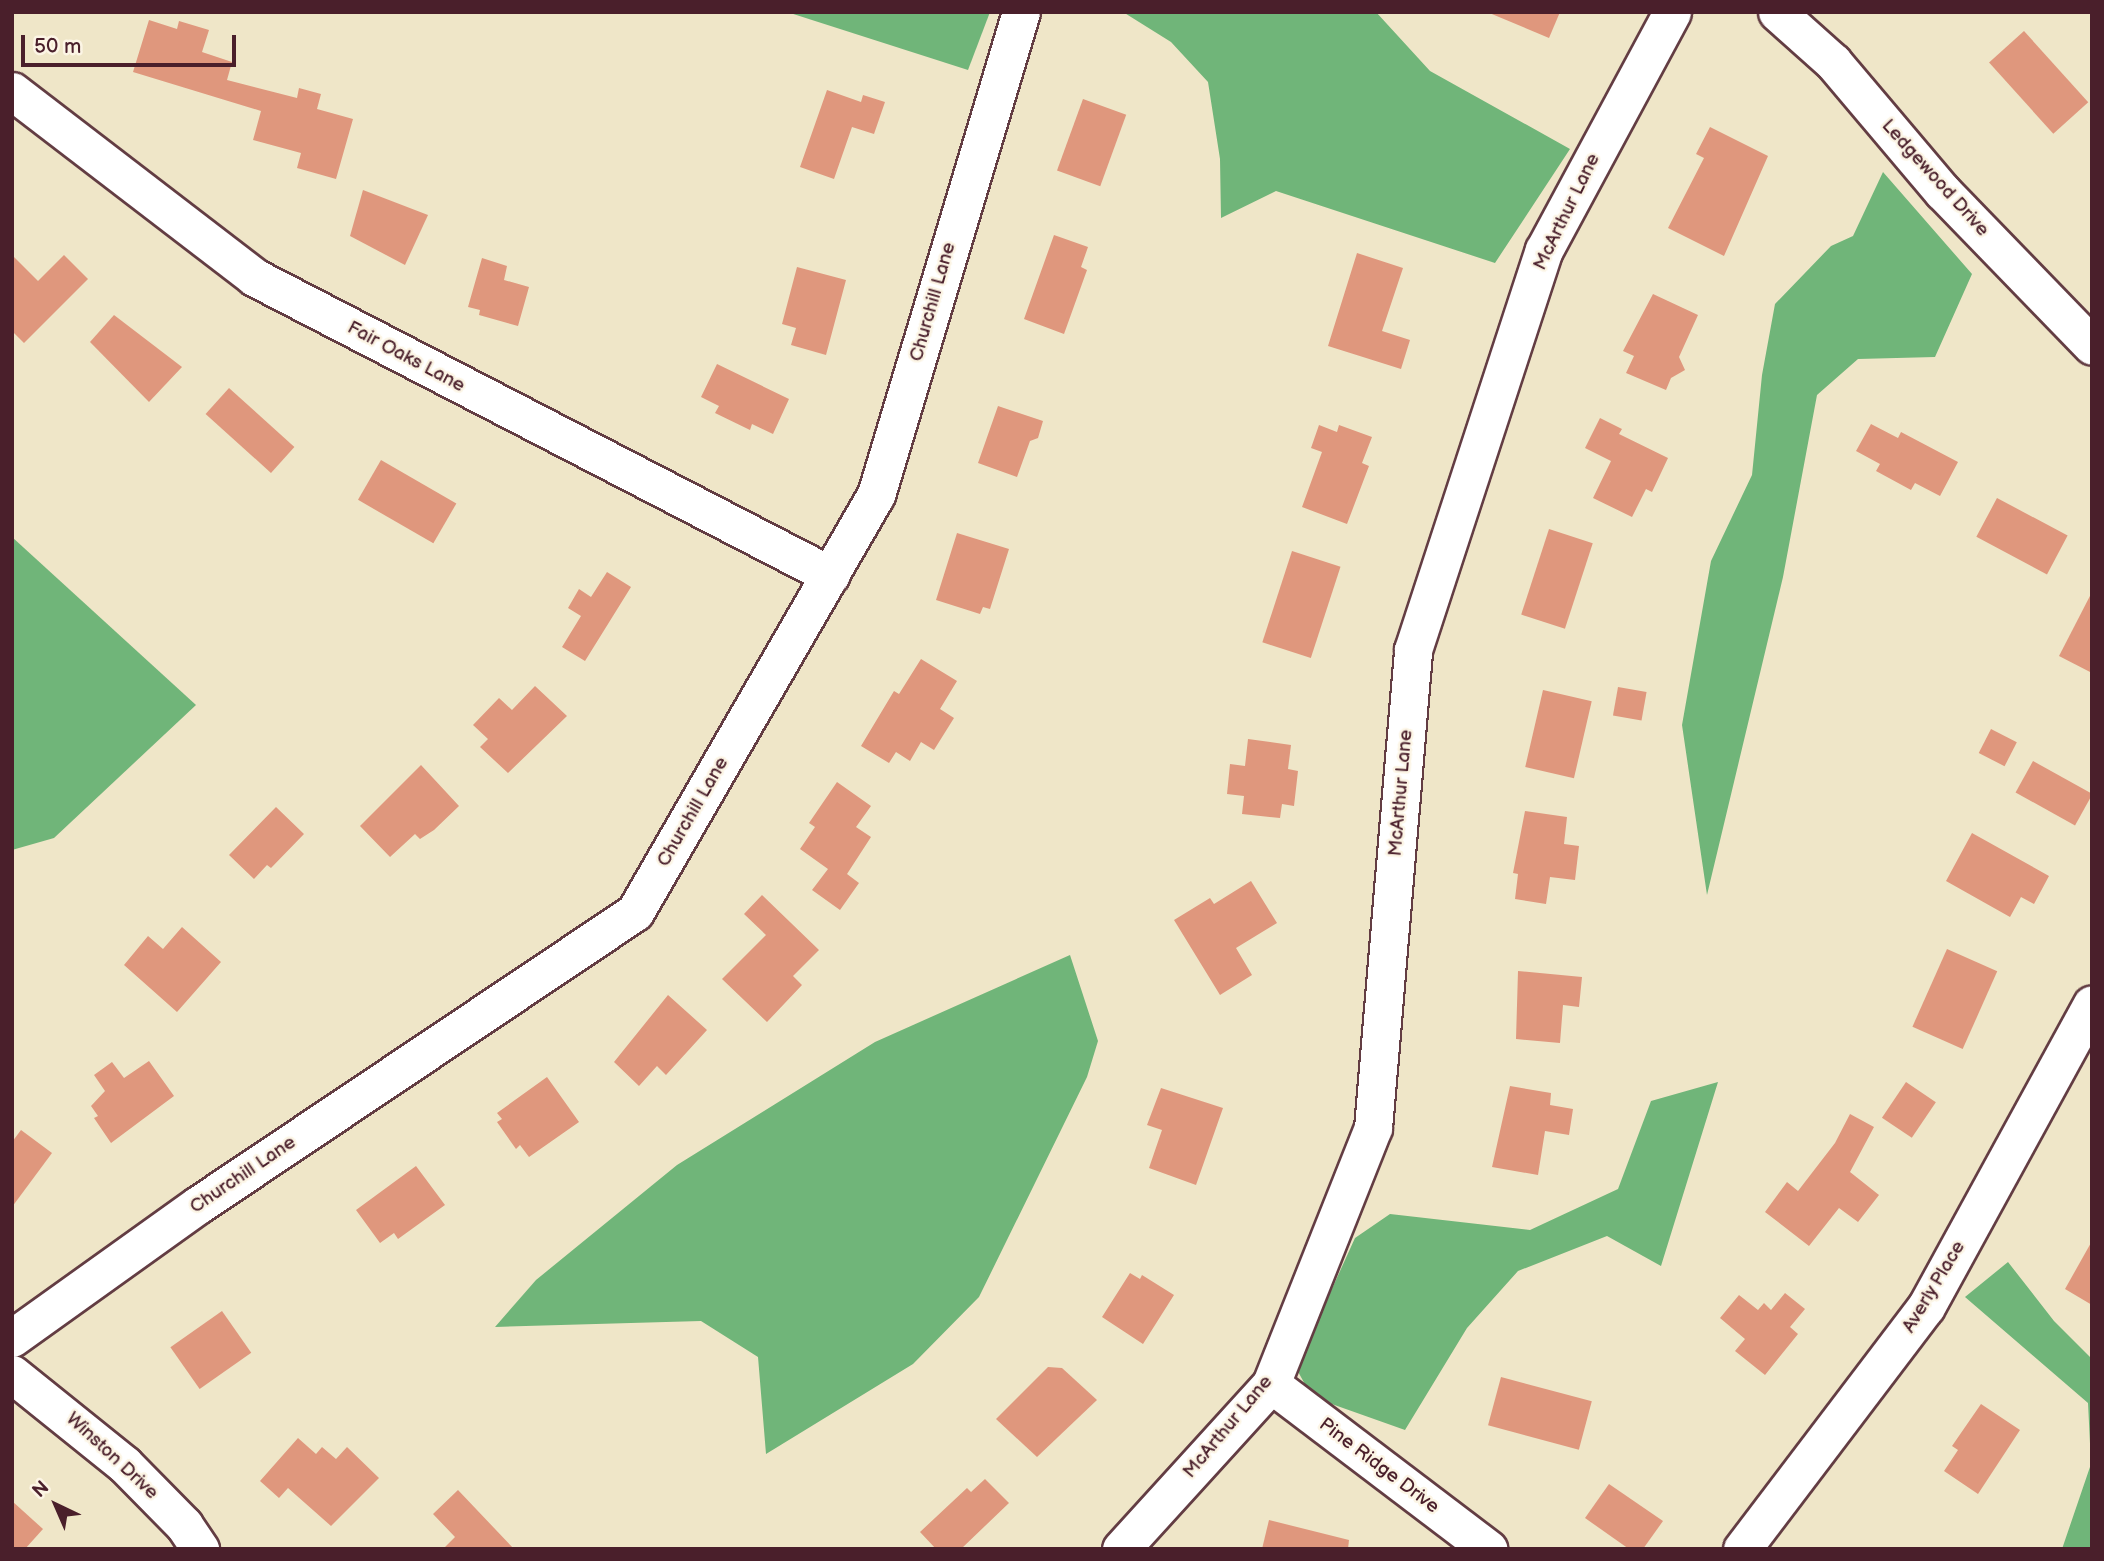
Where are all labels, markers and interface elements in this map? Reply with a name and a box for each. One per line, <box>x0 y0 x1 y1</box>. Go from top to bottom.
scale bar <box>24 21 240 65</box>
text: 50 m <box>34 34 81 59</box>
street label: Ledgewood Drive <box>1876 115 1994 241</box>
street label: McArthur Lane <box>1529 150 1605 274</box>
street label: Churchill Lane <box>905 240 961 364</box>
street label: Fair Oaks Lane <box>343 316 469 398</box>
street label: McArthur Lane <box>1384 729 1418 857</box>
street label: Churchill Lane <box>652 753 734 871</box>
street label: Churchill Lane <box>186 1131 300 1219</box>
street label: Averly Place <box>1897 1236 1971 1338</box>
street label: McArthur Lane <box>1178 1371 1278 1483</box>
street label: Winston Drive <box>61 1408 163 1504</box>
street label: Pine Ridge Drive <box>1314 1413 1444 1519</box>
north arrow <box>21 1470 91 1540</box>
text: N <box>28 1476 54 1503</box>

